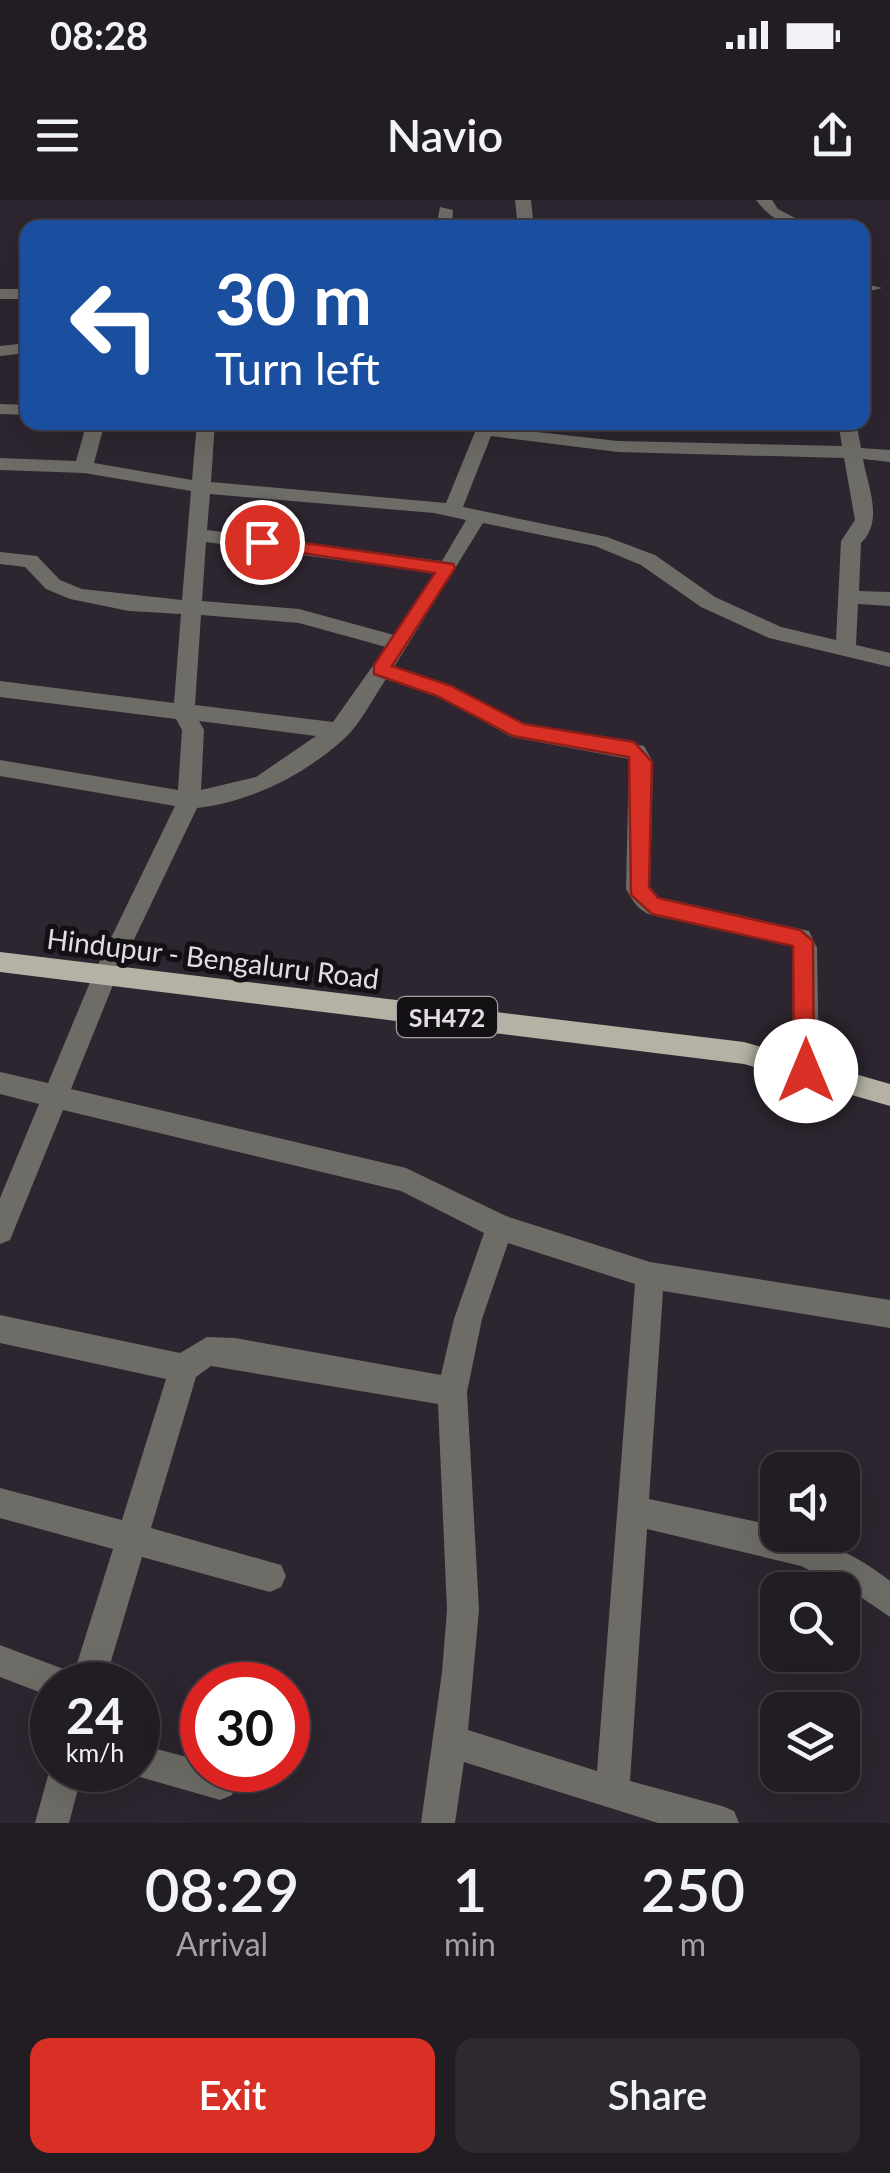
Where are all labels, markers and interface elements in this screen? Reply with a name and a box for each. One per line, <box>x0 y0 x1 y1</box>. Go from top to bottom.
text: 08:28 <box>50 12 148 58</box>
icon: menu <box>30 108 85 163</box>
text: Navio <box>387 108 503 162</box>
icon: share <box>805 108 860 163</box>
text: 30 m <box>215 256 372 340</box>
icon: left <box>50 260 180 390</box>
text: Turn left <box>215 341 380 395</box>
pin <box>220 500 305 585</box>
icon: arrive <box>235 515 290 570</box>
street label: Hindupur - Bengaluru Road <box>45 921 381 995</box>
road number: SH472 <box>397 997 497 1037</box>
position arrow <box>754 1019 858 1123</box>
map controls <box>760 1452 860 1792</box>
button: sound <box>760 1452 860 1552</box>
button: search <box>760 1572 860 1672</box>
speed limit sign: 30 <box>180 1662 310 1792</box>
text: 24 <box>66 1685 124 1745</box>
button: layers <box>760 1692 860 1792</box>
text: km/h <box>66 1737 124 1767</box>
text: 08:29 <box>145 1853 299 1925</box>
text: 1 <box>453 1853 487 1925</box>
text: 250 <box>641 1853 745 1925</box>
text: Arrival <box>176 1924 268 1963</box>
text: min <box>444 1924 496 1963</box>
text: m <box>680 1924 706 1963</box>
button: Exit <box>30 2038 435 2153</box>
button: Share <box>455 2038 860 2153</box>

